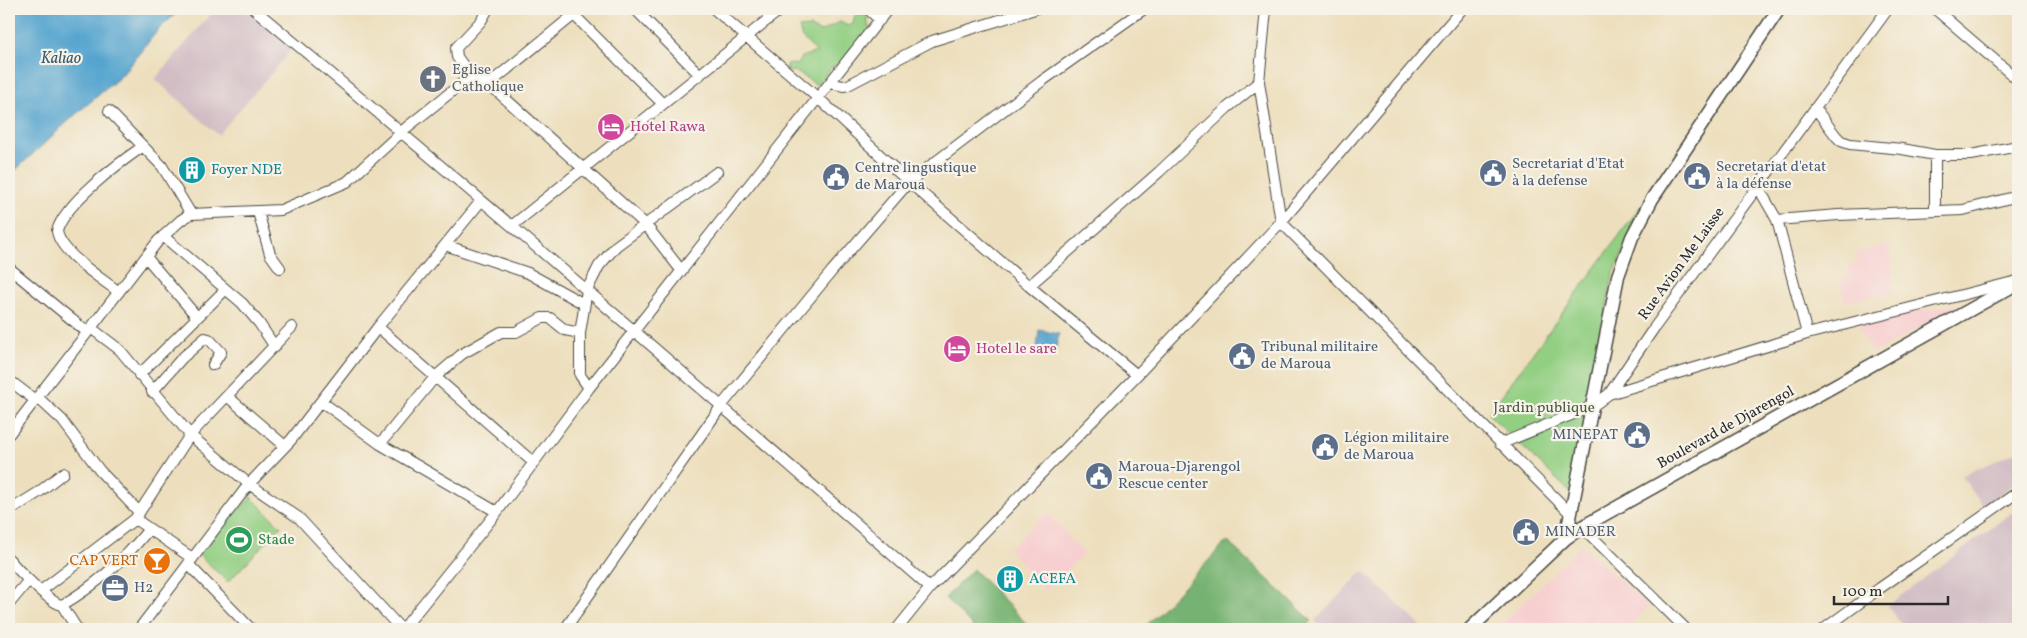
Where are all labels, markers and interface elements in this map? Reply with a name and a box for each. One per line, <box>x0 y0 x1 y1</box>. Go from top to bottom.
water label: Kaliao <box>41 48 82 70</box>
place label: Eglise Catholique <box>452 60 524 98</box>
church icon: Eglise Catholique <box>418 64 448 94</box>
hotel icon: Hotel Rawa <box>596 112 626 142</box>
place label: Hotel Rawa <box>630 117 705 138</box>
place label: Secretariat d'Etat à la defense <box>1512 154 1625 192</box>
building icon: Foyer NDE <box>177 155 207 185</box>
place label: Secretariat d'etat à la défense <box>1716 157 1826 195</box>
place label: Centre lingustique de Maroua <box>855 158 977 196</box>
public building icon: Secretariat d'Etat à la defense <box>1478 158 1508 188</box>
place label: Foyer NDE <box>211 160 282 181</box>
public building icon: Secretariat d'etat à la défense <box>1682 161 1712 191</box>
public building icon: Centre lingustique de Maroua <box>821 162 851 192</box>
street label: Rue Avion Me Laisse <box>1634 203 1730 325</box>
hotel icon: Hotel le sare <box>942 334 972 364</box>
place label: Tribunal militaire de Maroua <box>1261 337 1378 375</box>
place label: Hotel le sare <box>976 339 1057 360</box>
public building icon: Tribunal militaire de Maroua <box>1227 341 1257 371</box>
street label: Boulevard de Djarengol <box>1654 382 1798 474</box>
park label: Jardin publique <box>1493 398 1595 419</box>
public building icon: MINEPAT <box>1622 420 1652 450</box>
place label: MINEPAT <box>1552 425 1618 446</box>
place label: Légion militaire de Maroua <box>1344 428 1449 466</box>
public building icon: Légion militaire de Maroua <box>1310 432 1340 462</box>
place label: Maroua-Djarengol Rescue center <box>1118 457 1240 495</box>
public building icon: Maroua-Djarengol Rescue center <box>1084 461 1114 491</box>
public building icon: MINADER <box>1511 517 1541 547</box>
place label: MINADER <box>1545 522 1616 543</box>
sports icon: Stade <box>224 525 254 555</box>
place label: Stade <box>258 530 295 551</box>
bar icon: CAP VERT <box>142 546 172 576</box>
place label: CAP VERT <box>69 551 138 572</box>
building icon: ACEFA <box>995 564 1025 594</box>
place label: ACEFA <box>1029 569 1077 590</box>
office icon: H2 <box>100 573 130 603</box>
scale bar <box>1834 573 1948 605</box>
place label: H2 <box>134 578 153 599</box>
text: 100 m <box>1842 582 1882 603</box>

